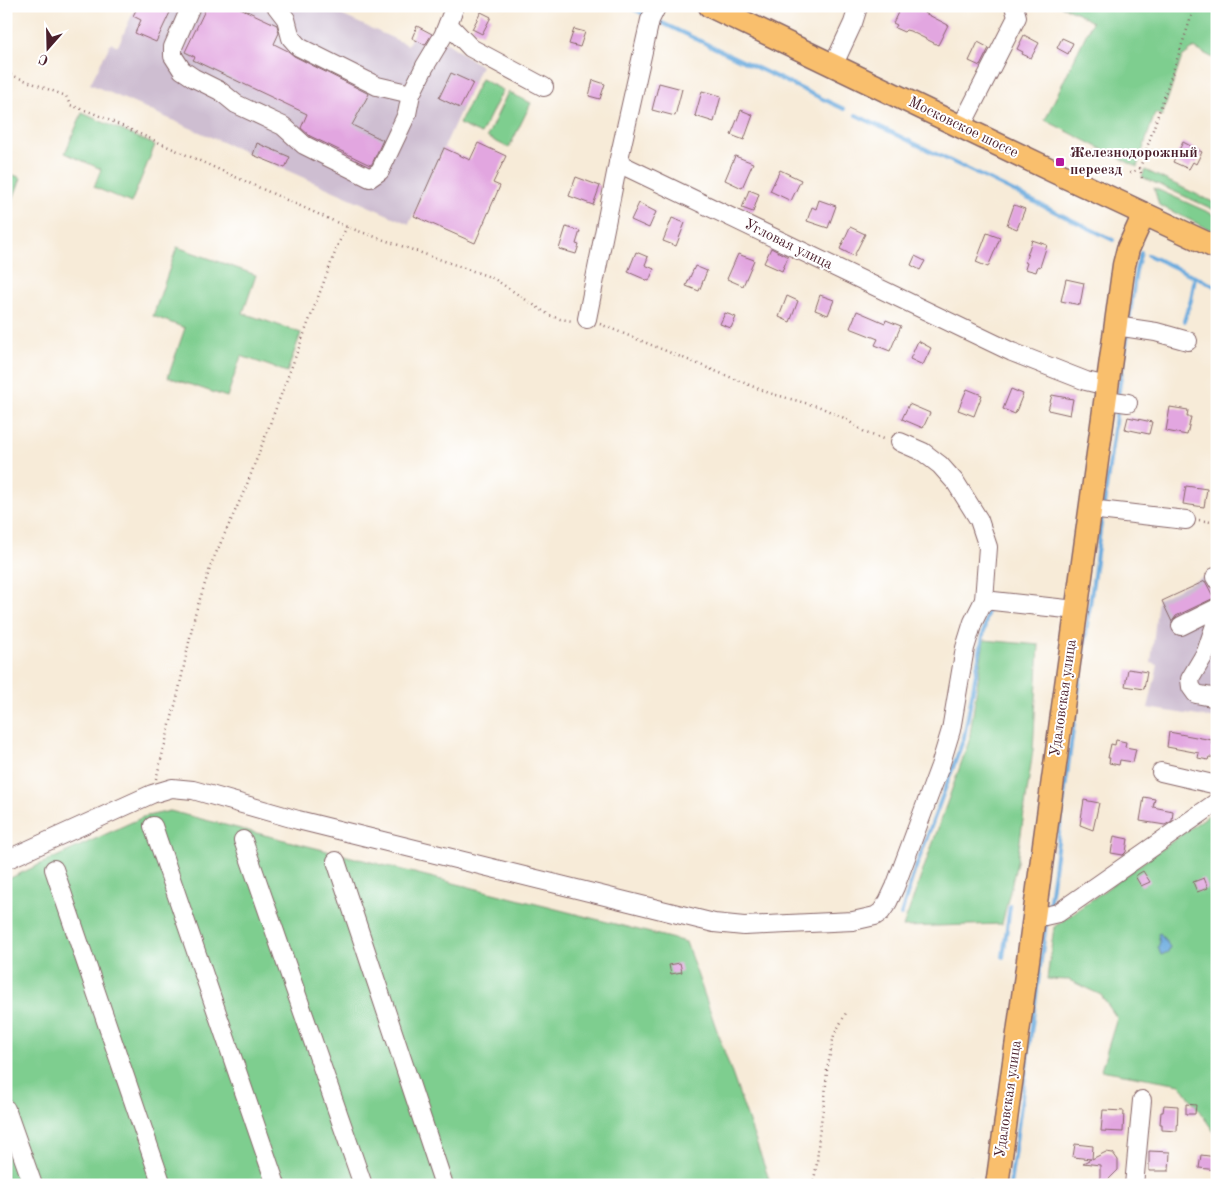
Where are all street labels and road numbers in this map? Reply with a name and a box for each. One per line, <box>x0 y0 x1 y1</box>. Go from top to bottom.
street label: Московское шоссе <box>906 95 1020 161</box>
street label: Угловая улица <box>741 217 835 273</box>
street label: Удаловская улица <box>1048 638 1080 758</box>
street label: Удаловская улица <box>993 1039 1025 1159</box>

